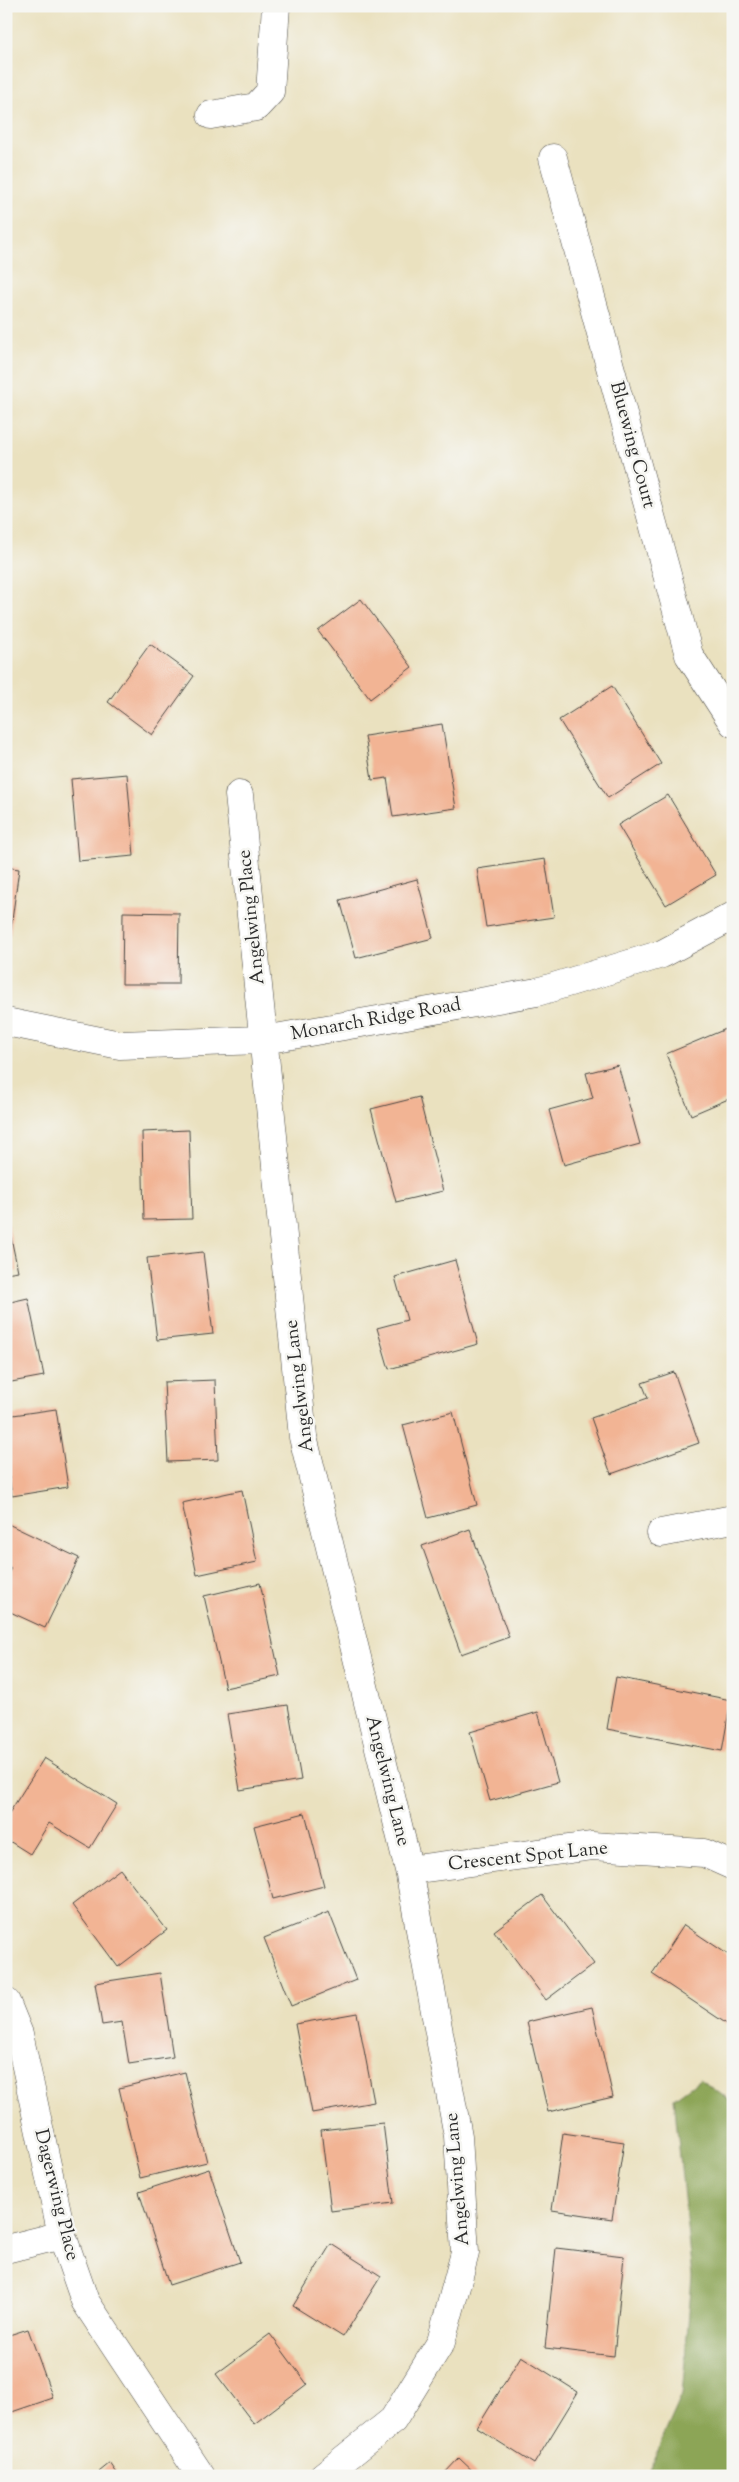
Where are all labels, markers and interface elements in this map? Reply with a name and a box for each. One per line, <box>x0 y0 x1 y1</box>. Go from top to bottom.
street label: Bluewing Court <box>602 379 662 512</box>
street label: Angelwing Place <box>231 848 273 986</box>
street label: Monarch Ridge Road <box>289 992 463 1048</box>
street label: Angelwing Lane <box>278 1318 322 1454</box>
street label: Angelwing Lane <box>358 1713 416 1849</box>
street label: Crescent Spot Lane <box>447 1835 609 1879</box>
street label: Angelwing Lane <box>439 2111 477 2247</box>
street label: Dagerwing Place <box>27 2126 85 2264</box>

